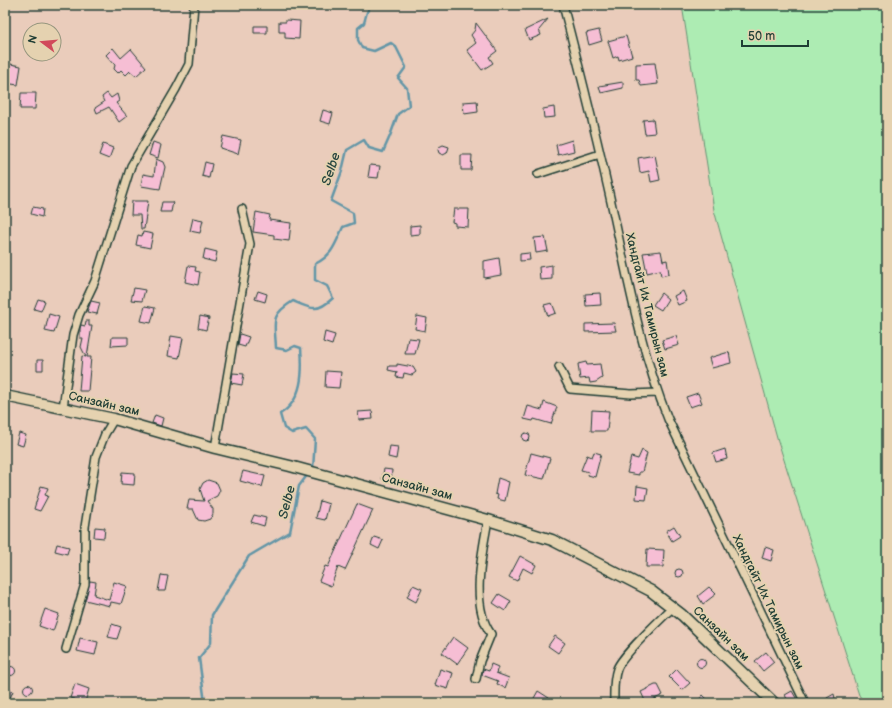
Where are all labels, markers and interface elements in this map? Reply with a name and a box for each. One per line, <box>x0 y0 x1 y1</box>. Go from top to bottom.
north arrow <box>22 22 62 62</box>
scale bar <box>742 22 808 48</box>
text: 50 m <box>748 29 775 44</box>
text: N <box>25 34 40 45</box>
water label: Selbe <box>318 150 344 188</box>
street label: Хандгайт Их Тамирын зам <box>622 231 672 379</box>
street label: Санзайн зам <box>67 389 141 419</box>
street label: Санзайн зам <box>380 470 454 504</box>
water label: Selbe <box>275 483 299 520</box>
street label: Хандгайт Их Тамирын зам <box>729 532 807 672</box>
street label: Санзайн зам <box>690 603 752 665</box>

